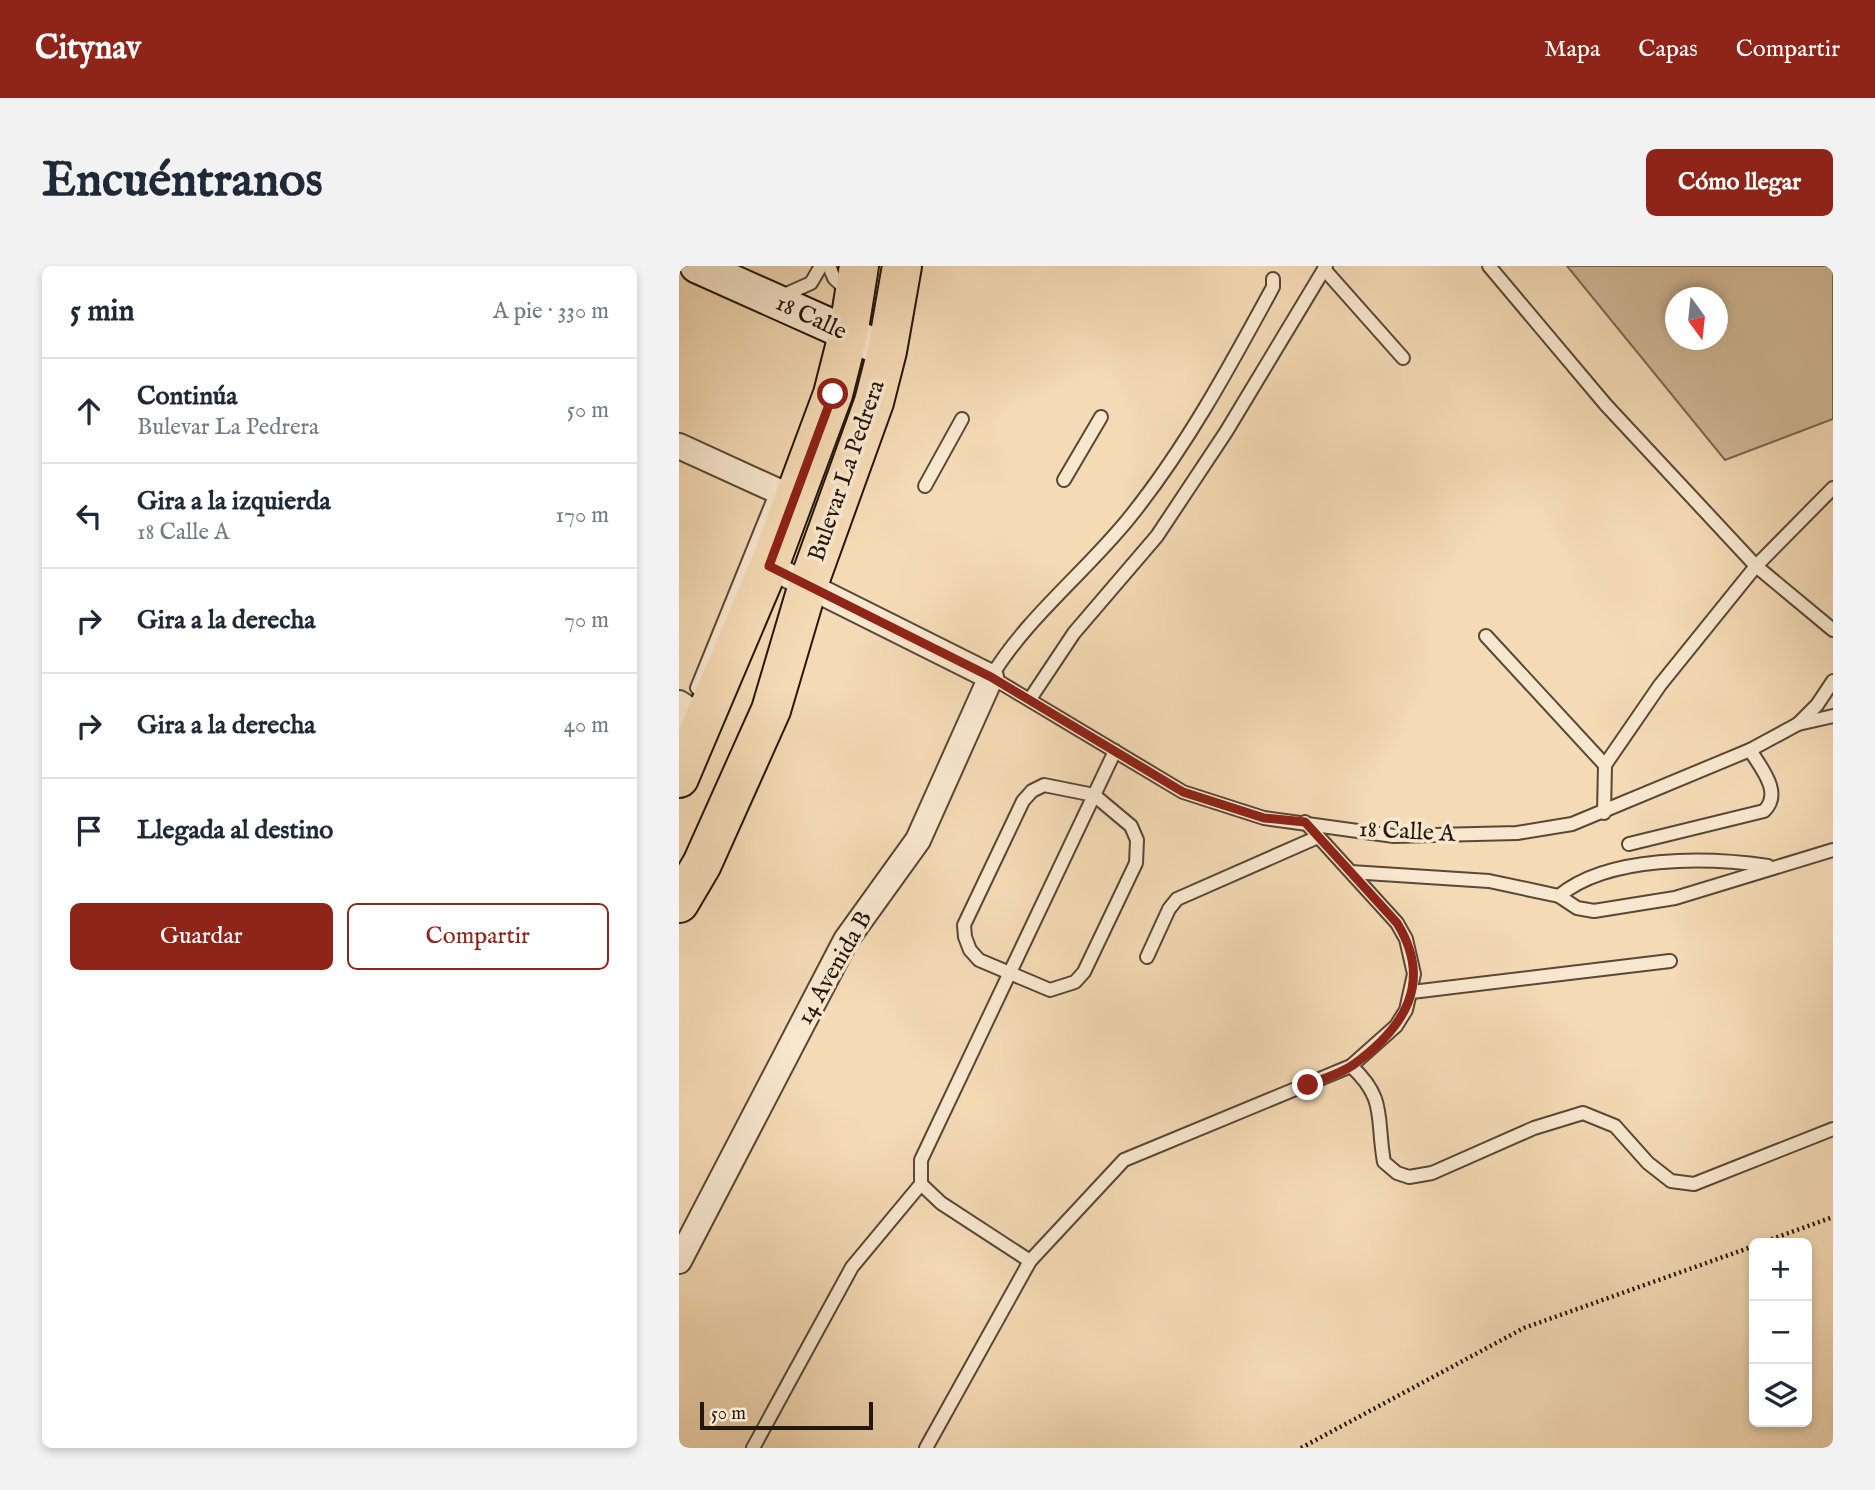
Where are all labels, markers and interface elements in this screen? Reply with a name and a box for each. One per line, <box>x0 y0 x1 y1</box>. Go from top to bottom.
text: Citynav <box>35 28 141 70</box>
text: Mapa <box>1544 34 1600 65</box>
text: Capas <box>1638 34 1698 65</box>
text: Compartir <box>1736 34 1840 65</box>
button: Cómo llegar <box>1646 149 1833 216</box>
text: Encuéntranos <box>42 151 323 213</box>
north arrow <box>1665 287 1728 350</box>
street label: 18 Calle <box>770 288 852 348</box>
text: 5 min <box>70 293 135 331</box>
text: A pie · 330 m <box>493 297 609 326</box>
street label: Bulevar La Pedrera <box>801 376 893 566</box>
route start <box>817 378 848 409</box>
text: Continúa <box>137 380 238 413</box>
icon: ahead <box>70 392 108 430</box>
text: 50 m <box>567 396 609 425</box>
text: Bulevar La Pedrera <box>137 413 319 442</box>
text: Gira a la izquierda <box>137 485 331 518</box>
icon: left <box>70 497 108 535</box>
text: 170 m <box>556 501 609 530</box>
text: 18 Calle A <box>137 518 230 547</box>
icon: right <box>70 602 108 640</box>
text: Gira a la derecha <box>137 604 316 637</box>
text: 70 m <box>564 606 609 635</box>
icon: right <box>70 707 108 745</box>
text: Gira a la derecha <box>137 709 316 742</box>
text: 40 m <box>564 711 609 740</box>
icon: arrive <box>70 812 108 850</box>
text: Llegada al destino <box>137 814 333 847</box>
street label: 18 Calle A <box>1358 814 1457 850</box>
button: Guardar <box>70 903 333 970</box>
button: Compartir <box>347 903 609 970</box>
street label: 14 Avenida B <box>790 905 880 1031</box>
route end <box>1292 1069 1323 1100</box>
map controls <box>1749 1238 1812 1427</box>
button: + <box>1749 1238 1812 1301</box>
button: − <box>1749 1301 1812 1364</box>
button: layers <box>1749 1364 1812 1427</box>
scale bar <box>700 1399 873 1431</box>
text: 50 m <box>711 1402 746 1426</box>

